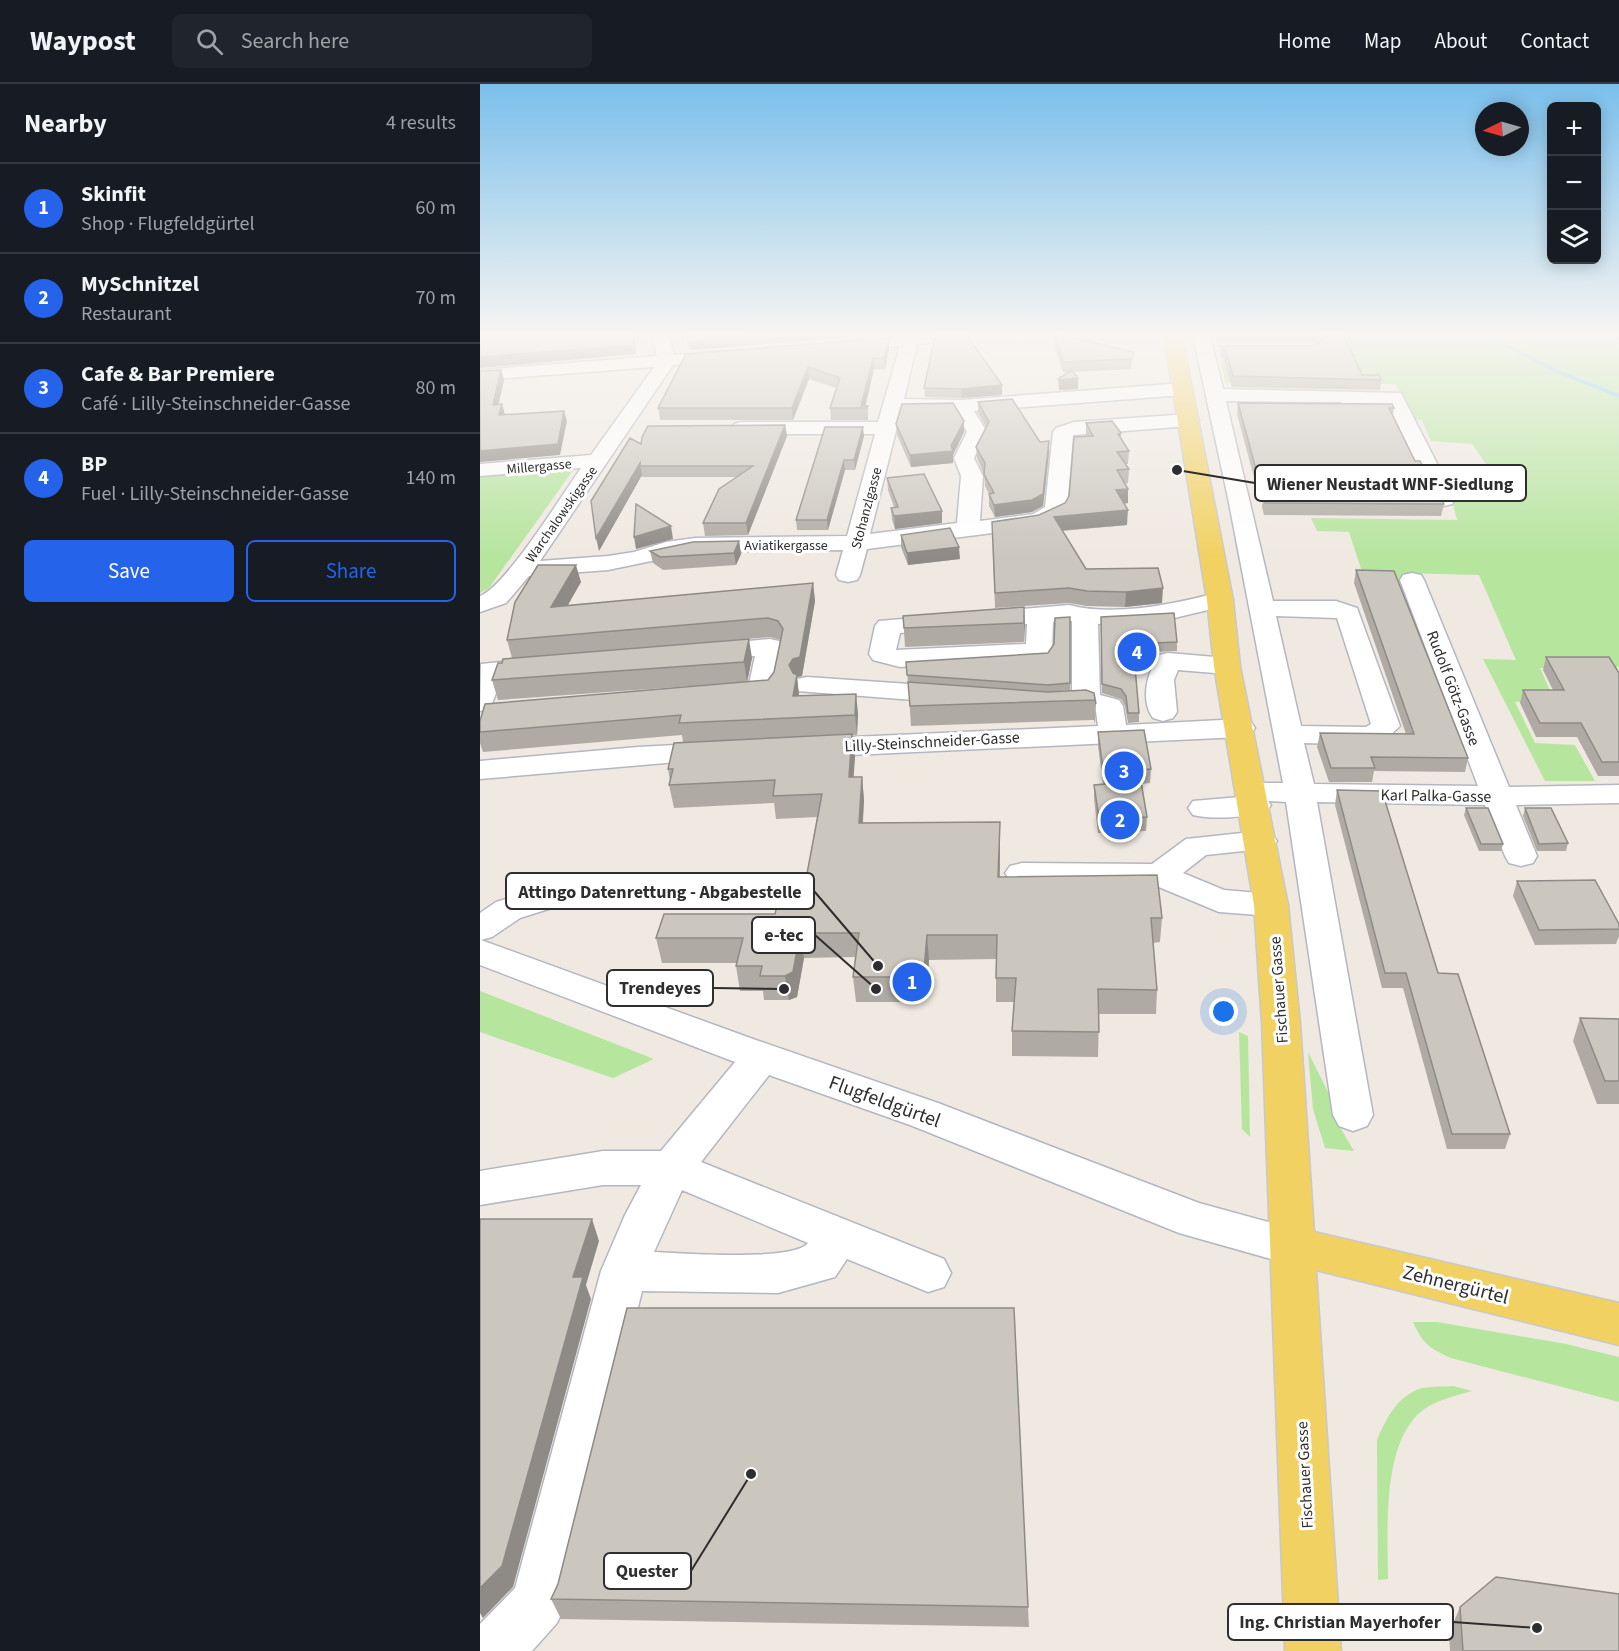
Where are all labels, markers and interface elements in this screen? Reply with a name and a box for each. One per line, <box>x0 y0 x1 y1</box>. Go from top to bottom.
search box <box>172 14 592 68</box>
text: Waypost <box>30 21 136 61</box>
icon: search <box>193 25 226 58</box>
text: Search here <box>241 25 349 57</box>
text: Home <box>1278 26 1331 56</box>
text: Map <box>1364 26 1402 56</box>
text: About <box>1435 26 1487 56</box>
text: Contact <box>1520 26 1589 56</box>
north arrow <box>1475 102 1529 156</box>
map controls <box>1547 102 1601 264</box>
button: + <box>1547 102 1601 156</box>
text: Nearby <box>24 105 107 142</box>
text: 4 results <box>386 109 456 137</box>
button: − <box>1547 156 1601 210</box>
text: Skinfit <box>81 178 146 210</box>
text: 1 <box>38 194 49 222</box>
text: 60 m <box>416 194 456 222</box>
text: Shop · Flugfeldgürtel <box>81 210 255 238</box>
button: layers <box>1547 210 1601 264</box>
text: MySchnitzel <box>81 268 199 300</box>
text: 2 <box>38 284 49 312</box>
text: 70 m <box>416 284 456 312</box>
text: Restaurant <box>81 300 172 328</box>
text: Cafe & Bar Premiere <box>81 358 275 390</box>
text: 3 <box>38 374 49 402</box>
text: 80 m <box>416 374 456 402</box>
text: Café · Lilly-Steinschneider-Gasse <box>81 390 351 418</box>
text: BP <box>81 448 107 480</box>
street label: Millergasse <box>506 454 572 480</box>
street label: Warchalowskigasse <box>521 462 603 567</box>
text: 4 <box>38 464 49 492</box>
text: 140 m <box>406 464 456 492</box>
street label: Stohanzlgasse <box>846 465 887 551</box>
callout: Wiener Neustadt WNF-Siedlung <box>1255 465 1526 501</box>
text: Wiener Neustadt WNF-Siedlung <box>1267 472 1514 497</box>
text: Fuel · Lilly-Steinschneider-Gasse <box>81 480 349 508</box>
street label: Aviatikergasse <box>744 536 828 556</box>
button: Save <box>24 540 234 602</box>
button: Share <box>246 540 456 602</box>
street label: Rudolf Götz-Gasse <box>1421 628 1485 749</box>
pin: 4 <box>1118 630 1156 674</box>
street label: Lilly-Steinschneider-Gasse <box>844 726 1020 758</box>
pin: 3 <box>1104 748 1144 794</box>
street label: Karl Palka-Gasse <box>1380 784 1492 808</box>
pin: 2 <box>1100 798 1140 842</box>
callout: Attingo Datenrettung - Abgabestelle <box>506 873 814 909</box>
text: Attingo Datenrettung - Abgabestelle <box>517 880 802 905</box>
callout: e-tec <box>752 917 815 953</box>
text: e-tec <box>764 923 804 948</box>
street label: Fischauer Gasse <box>1264 936 1294 1044</box>
pin: 1 <box>892 960 932 1004</box>
callout: Trendeyes <box>607 970 713 1006</box>
text: Trendeyes <box>619 976 701 1001</box>
your location <box>1209 997 1238 1026</box>
street label: Flugfeldgürtel <box>825 1069 944 1135</box>
street label: Zehnergürtel <box>1400 1258 1512 1312</box>
street label: Fischauer Gasse <box>1291 1421 1319 1529</box>
callout: Quester <box>604 1553 691 1589</box>
text: Quester <box>616 1559 679 1584</box>
callout: Ing. Christian Mayerhofer <box>1228 1604 1453 1640</box>
text: Ing. Christian Mayerhofer <box>1239 1610 1442 1635</box>

